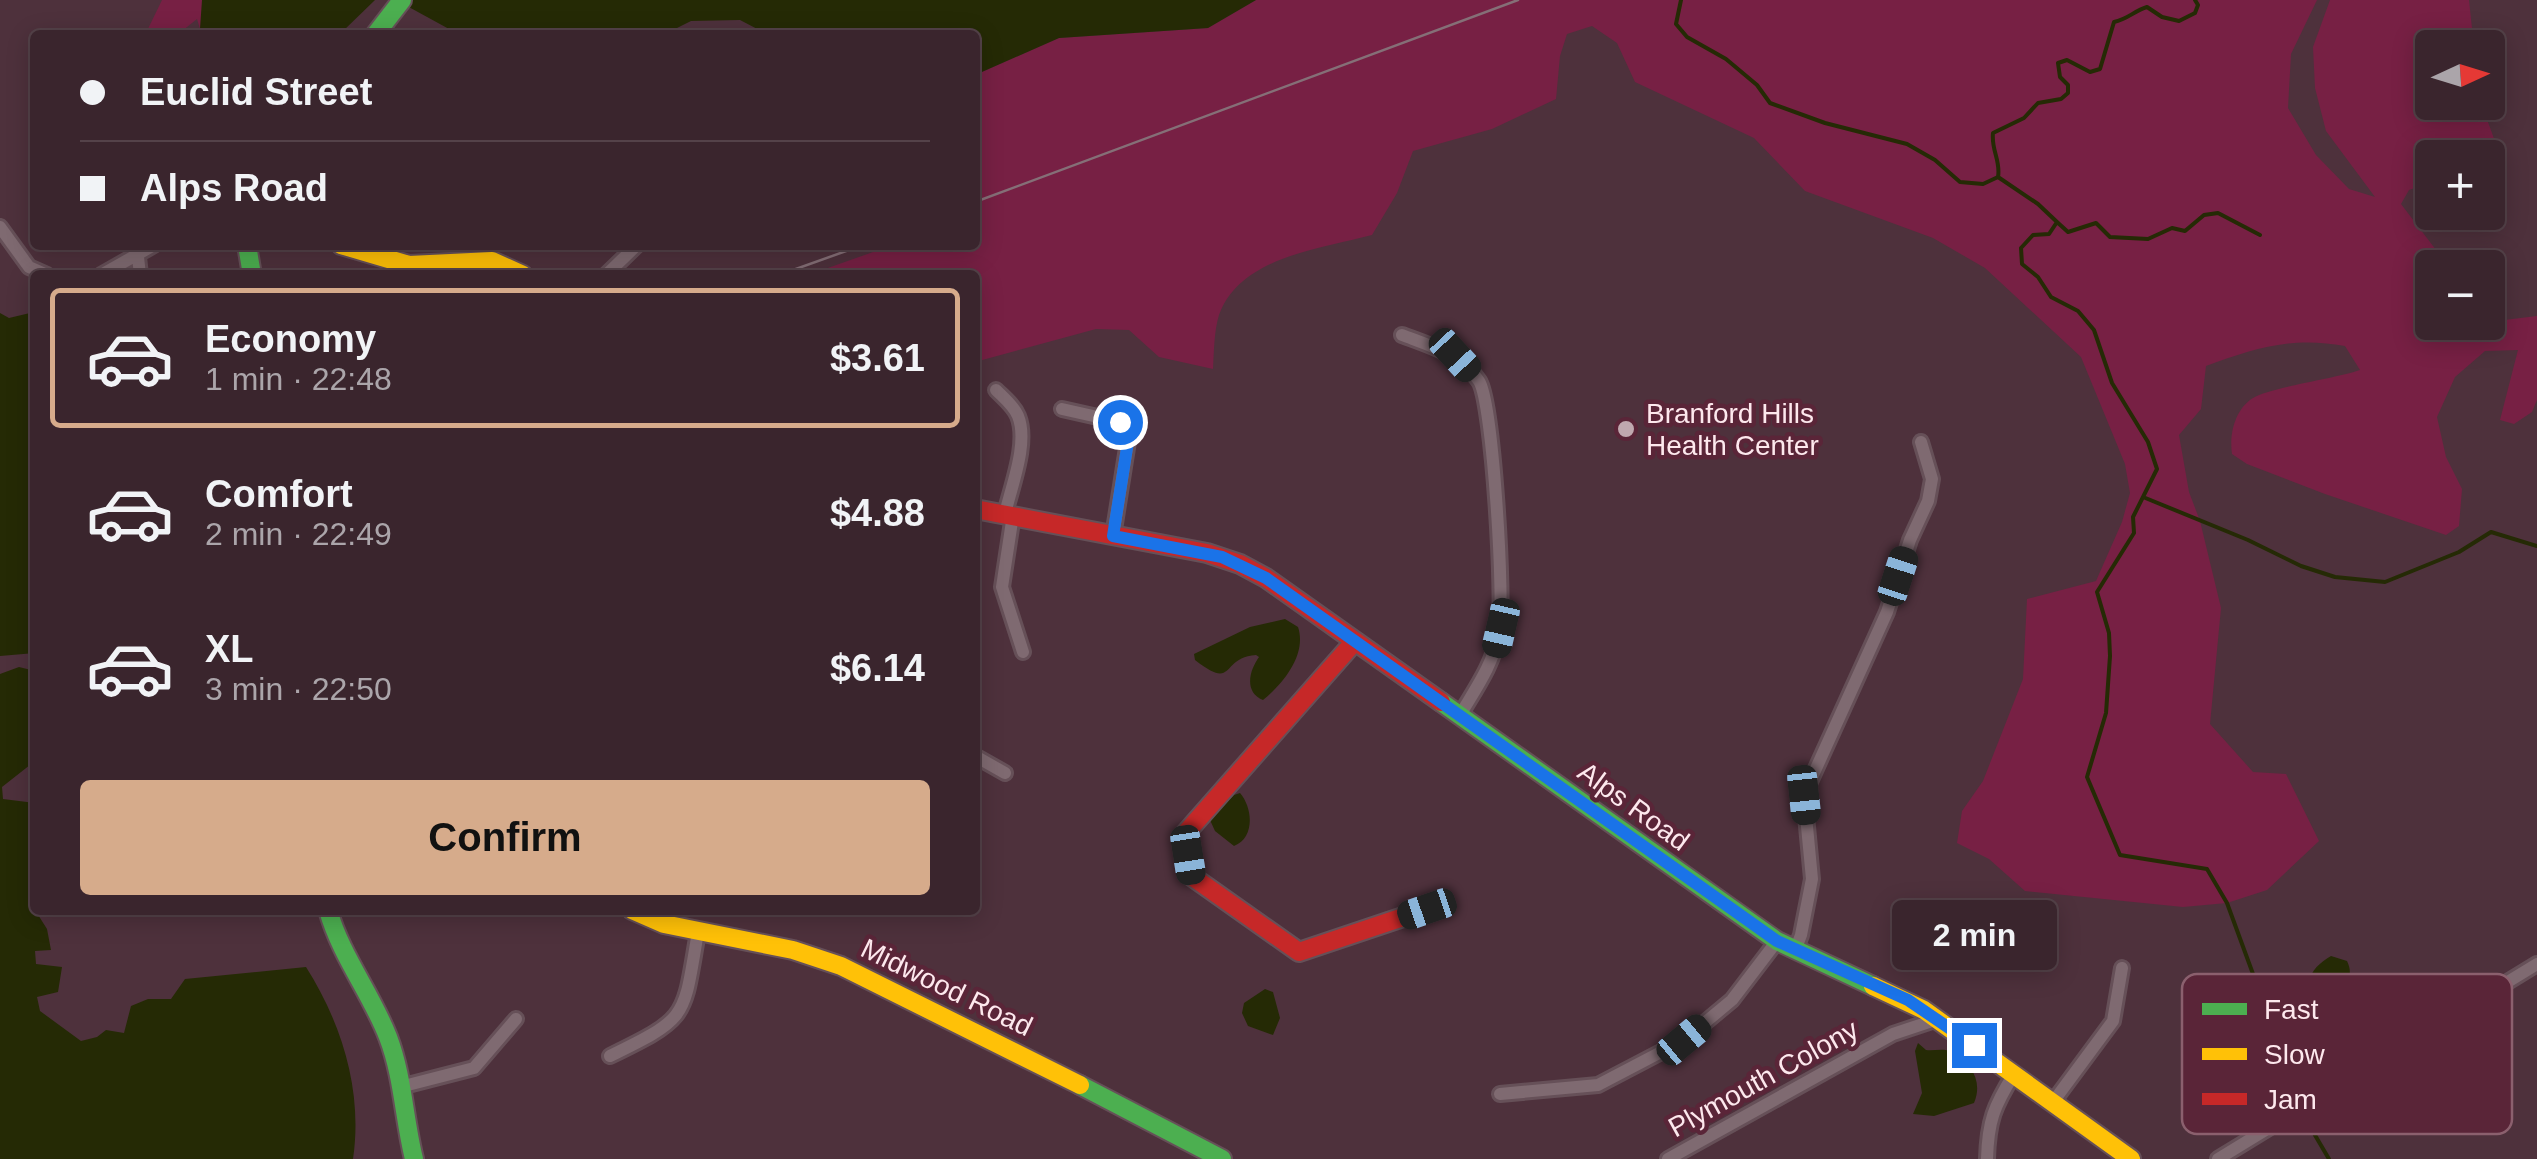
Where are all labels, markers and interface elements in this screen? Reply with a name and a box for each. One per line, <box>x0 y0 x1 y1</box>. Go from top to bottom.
north arrow <box>2415 30 2505 120</box>
map controls <box>2415 30 2505 340</box>
text: Euclid Street <box>140 71 372 113</box>
button: + <box>2415 140 2505 230</box>
text: Alps Road <box>140 167 328 209</box>
button: − <box>2415 250 2505 340</box>
icon: car <box>85 313 175 403</box>
text: Economy <box>205 318 376 360</box>
car <box>1424 323 1486 387</box>
text: $3.61 <box>830 337 925 379</box>
text: 1 min · 22:48 <box>205 361 392 397</box>
place label: Branford Hills Health Center <box>1646 398 1819 461</box>
route start <box>1098 400 1143 445</box>
marker: Branford Hills Health Center <box>1615 418 1637 440</box>
icon: car <box>85 468 175 558</box>
text: Comfort <box>205 473 353 515</box>
text: $4.88 <box>830 492 925 534</box>
text: 2 min · 22:49 <box>205 516 392 552</box>
car <box>1874 543 1922 609</box>
car <box>1480 595 1522 661</box>
icon: car <box>85 623 175 713</box>
text: XL <box>205 628 254 670</box>
text: $6.14 <box>830 647 925 689</box>
text: 3 min · 22:50 <box>205 671 392 707</box>
street label: Alps Road <box>1572 756 1695 857</box>
car <box>1786 764 1822 826</box>
button: Confirm <box>80 780 930 895</box>
car <box>1168 823 1208 887</box>
car <box>1394 885 1460 933</box>
callout: 2 min <box>1892 900 2056 970</box>
text: 2 min <box>1933 917 2016 953</box>
street label: Midwood Road <box>856 933 1038 1042</box>
legend <box>2182 974 2512 1134</box>
text: Fast <box>2264 994 2319 1025</box>
car <box>1651 1009 1717 1071</box>
street label: Plymouth Colony <box>1663 1014 1863 1143</box>
route end <box>1952 1023 1997 1068</box>
text: Slow <box>2264 1039 2325 1070</box>
text: Jam <box>2264 1084 2317 1115</box>

